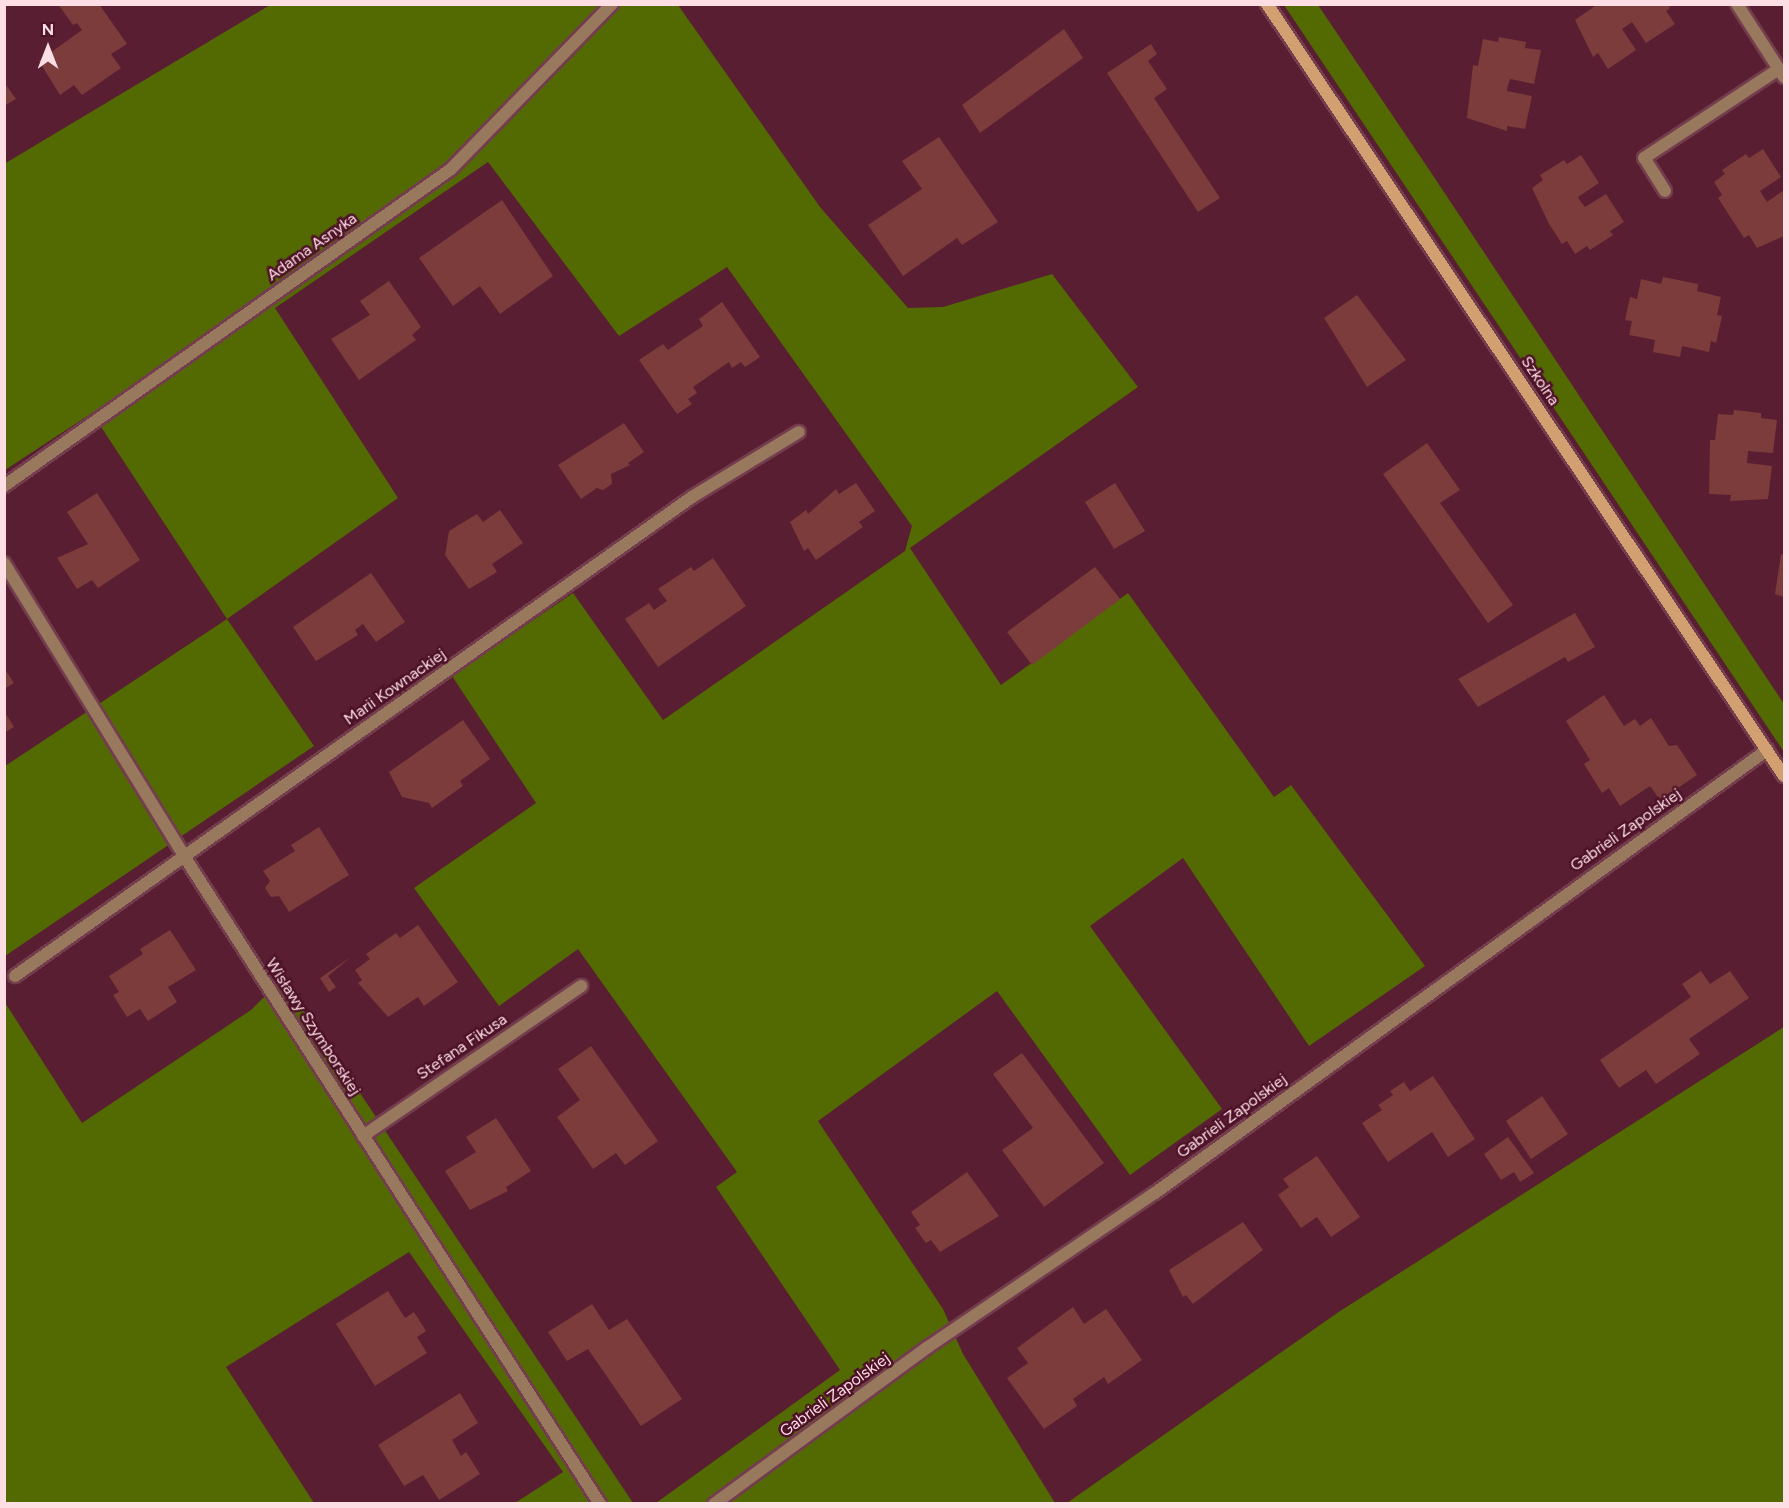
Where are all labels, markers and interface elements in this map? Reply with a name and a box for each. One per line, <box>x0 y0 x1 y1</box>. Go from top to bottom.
north arrow <box>18 18 78 78</box>
text: N <box>42 20 54 39</box>
street label: Adama Asnyka <box>263 209 361 285</box>
street label: Szkolna <box>1517 353 1563 409</box>
street label: Marii Kownackiej <box>340 645 450 729</box>
street label: Gabrieli Zapolskiej <box>1567 784 1685 876</box>
street label: Wisławy Szymborskiej <box>261 955 365 1099</box>
street label: Stefana Fikusa <box>413 1010 511 1084</box>
street label: Gabrieli Zapolskiej <box>1173 1070 1291 1162</box>
street label: Gabrieli Zapolskiej <box>776 1349 894 1441</box>

